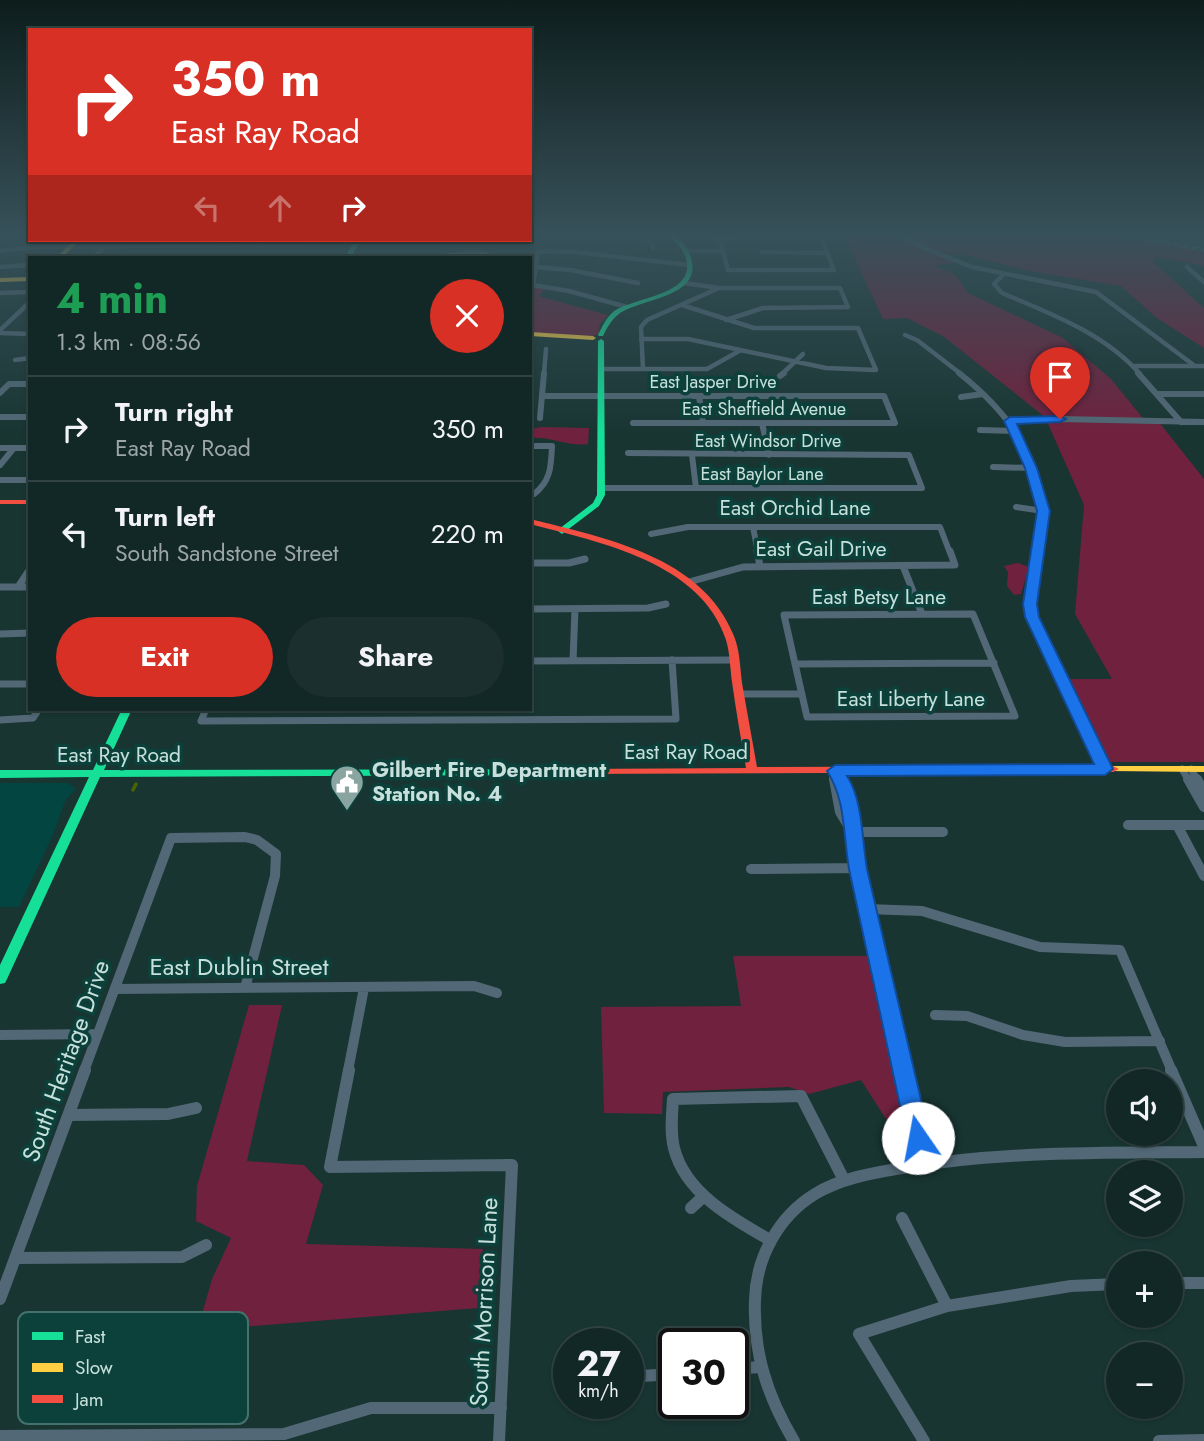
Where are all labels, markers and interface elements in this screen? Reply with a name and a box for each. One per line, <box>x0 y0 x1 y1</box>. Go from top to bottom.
text: 350 m <box>171 44 320 114</box>
icon: right <box>56 56 147 147</box>
text: East Ray Road <box>171 109 360 155</box>
icon: left <box>188 189 226 227</box>
icon: ahead <box>261 189 299 227</box>
icon: right <box>334 189 372 227</box>
text: 4 min <box>56 268 168 329</box>
button: close <box>430 279 504 353</box>
text: 1.3 km · 08:56 <box>56 325 201 359</box>
pin <box>1030 347 1090 419</box>
icon: arrive <box>1041 358 1079 396</box>
street label: East Jasper Drive <box>650 369 776 395</box>
text: Turn right <box>115 393 233 431</box>
street label: East Sheffield Avenue <box>682 396 846 422</box>
icon: right <box>56 410 94 448</box>
text: 350 m <box>431 410 504 448</box>
street label: East Windsor Drive <box>695 428 841 454</box>
text: East Ray Road <box>115 431 251 465</box>
street label: East Baylor Lane <box>700 461 824 487</box>
street label: East Orchid Lane <box>719 493 871 523</box>
text: Turn left <box>115 498 215 536</box>
icon: left <box>56 515 94 553</box>
text: 220 m <box>431 515 504 553</box>
street label: East Gail Drive <box>755 534 887 564</box>
text: South Sandstone Street <box>115 536 339 570</box>
street label: East Betsy Lane <box>812 582 946 612</box>
button: Exit <box>56 617 273 697</box>
button: Share <box>287 617 504 697</box>
street label: East Liberty Lane <box>837 684 985 714</box>
street label: East Ray Road <box>624 737 748 767</box>
street label: East Ray Road <box>57 740 181 770</box>
place label: Gilbert Fire Department Station No. 4 <box>372 755 607 809</box>
public building icon: Gilbert Fire Department Station No. 4 <box>328 763 366 812</box>
street label: East Dublin Street <box>150 949 329 984</box>
street label: South Heritage Drive <box>13 955 118 1167</box>
map controls <box>1106 1069 1183 1419</box>
button: sound <box>1106 1069 1183 1146</box>
position arrow <box>881 1101 955 1175</box>
button: layers <box>1106 1160 1183 1237</box>
street label: South Morrison Lane <box>461 1196 506 1408</box>
button: + <box>1106 1251 1183 1328</box>
legend <box>18 1312 248 1424</box>
text: Fast <box>75 1323 106 1350</box>
speed limit sign: 30 <box>658 1328 749 1419</box>
text: 27 <box>576 1339 621 1389</box>
button: − <box>1106 1342 1183 1419</box>
text: Slow <box>75 1354 113 1381</box>
text: km/h <box>578 1378 619 1404</box>
text: Jam <box>72 1386 104 1413</box>

